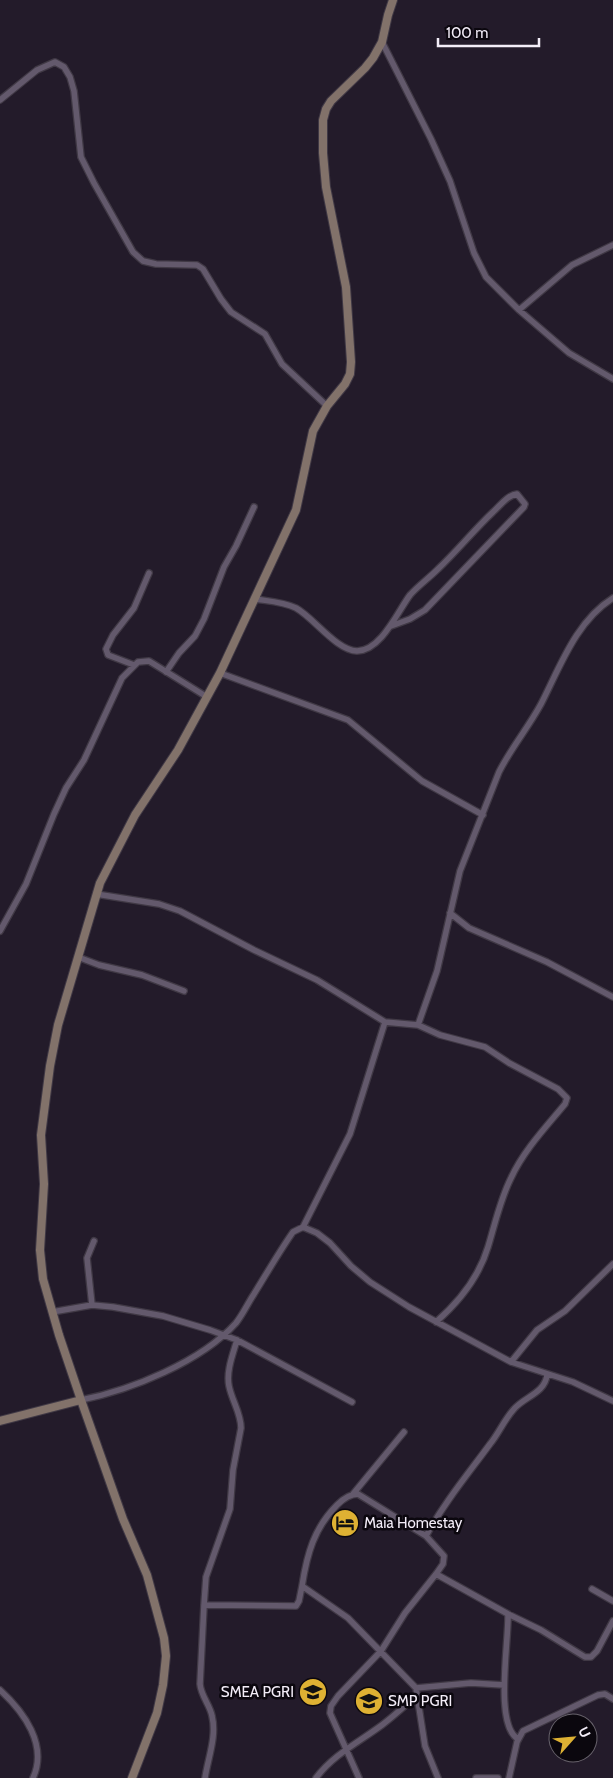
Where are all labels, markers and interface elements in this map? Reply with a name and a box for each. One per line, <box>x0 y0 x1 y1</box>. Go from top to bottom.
scale bar <box>438 15 539 47</box>
text: 100 m <box>446 24 488 42</box>
hotel icon: Maia Homestay <box>330 1508 360 1538</box>
place label: Maia Homestay <box>364 1514 463 1532</box>
school or university icon: SMEA PGRI <box>298 1677 328 1707</box>
place label: SMEA PGRI <box>221 1683 294 1701</box>
school or university icon: SMP PGRI <box>354 1686 384 1716</box>
place label: SMP PGRI <box>388 1692 452 1710</box>
north arrow <box>548 1713 598 1763</box>
text: U <box>574 1724 595 1741</box>

